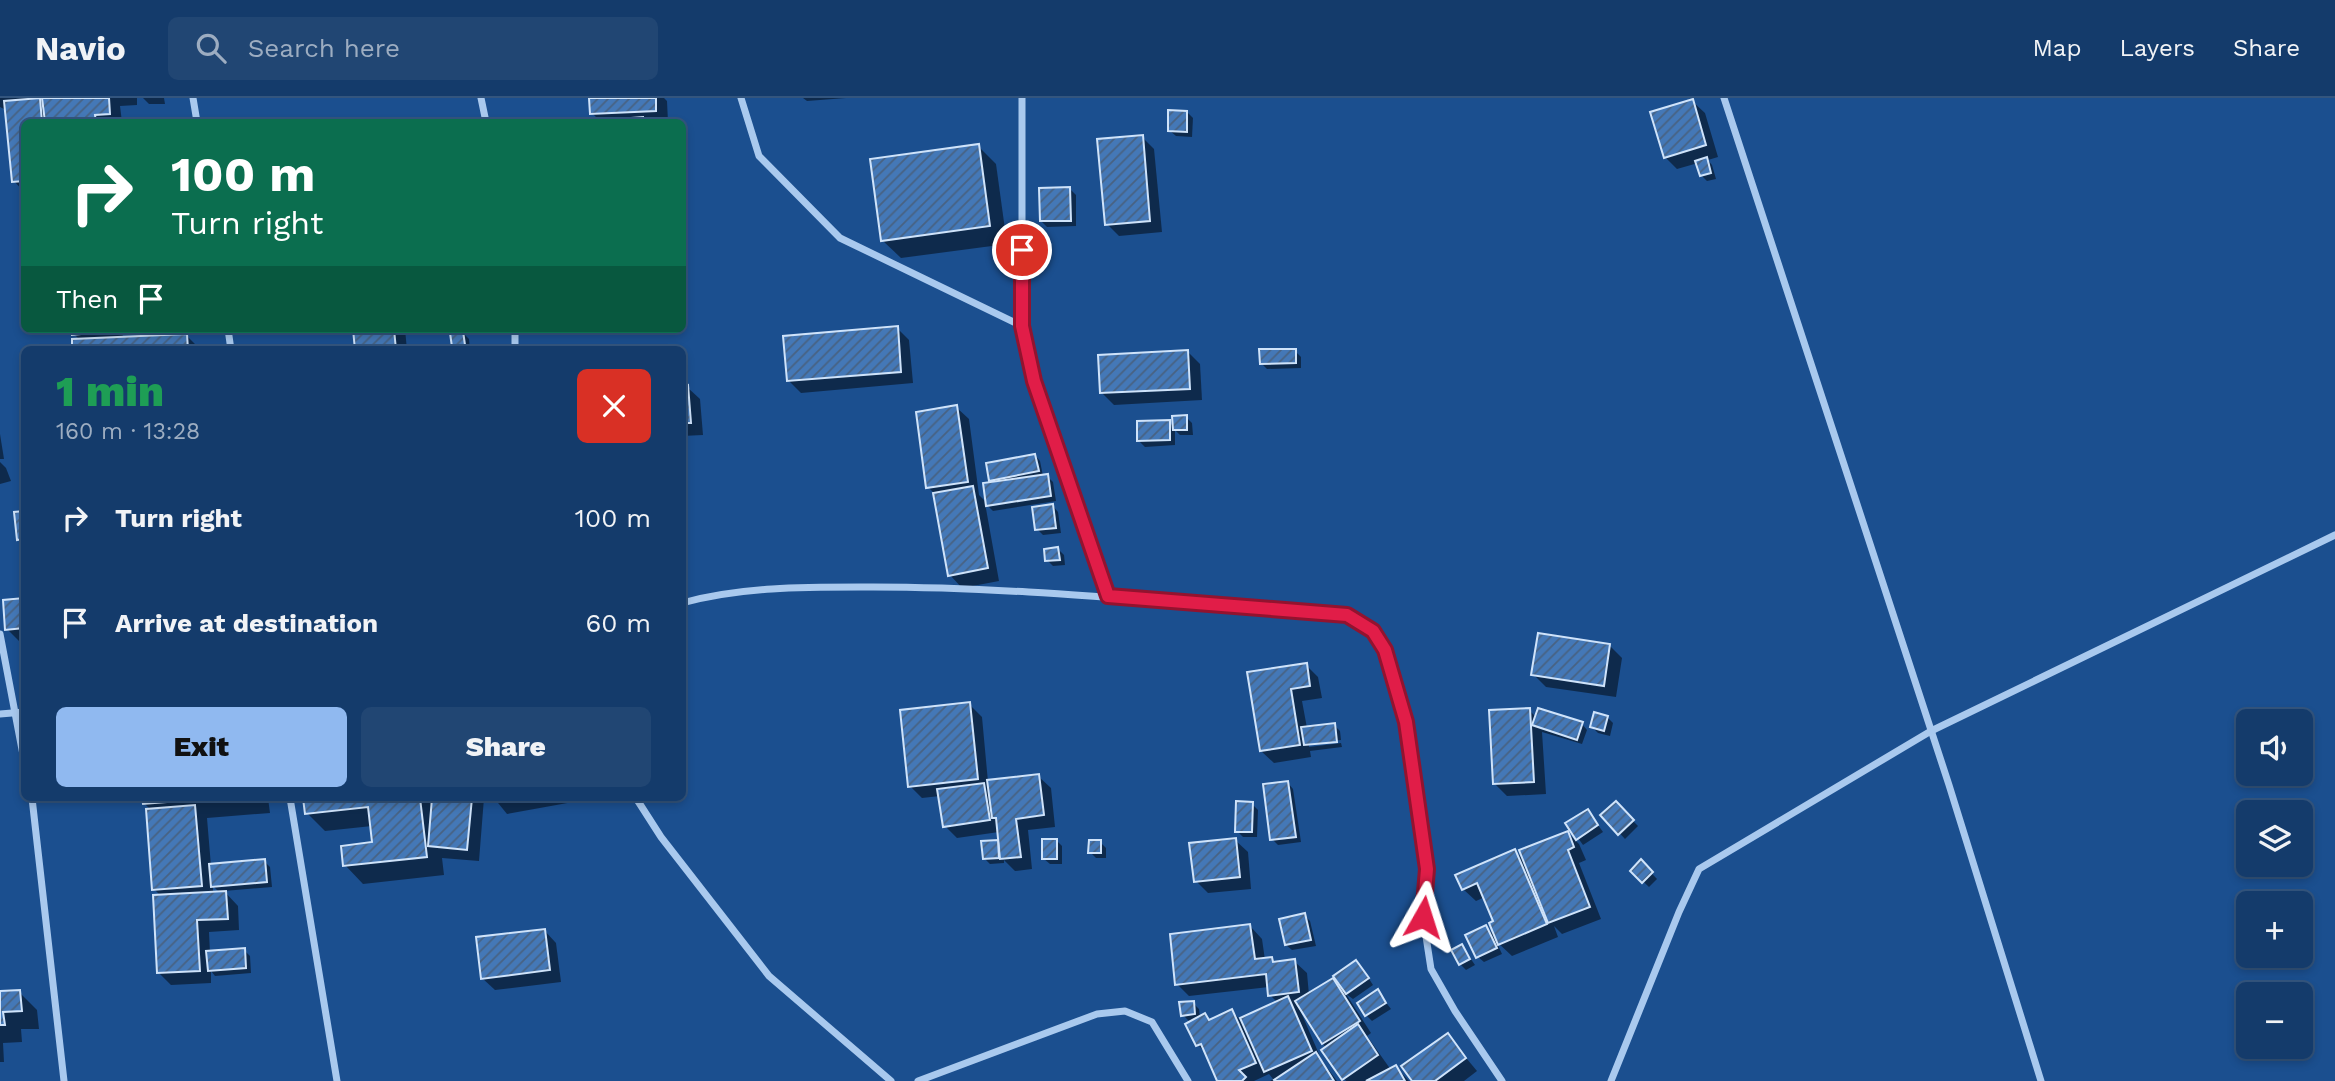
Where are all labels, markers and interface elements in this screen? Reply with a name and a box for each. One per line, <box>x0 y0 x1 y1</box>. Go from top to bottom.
search box <box>168 17 658 80</box>
text: Navio <box>35 29 126 68</box>
icon: search <box>192 29 230 67</box>
text: Search here <box>248 33 400 63</box>
text: Map <box>2033 34 2081 62</box>
text: Layers <box>2119 34 2195 62</box>
text: Share <box>2233 34 2300 62</box>
text: 100 m <box>171 145 315 203</box>
icon: right <box>56 147 147 238</box>
text: Turn right <box>171 204 323 242</box>
pin <box>992 220 1052 280</box>
icon: arrive <box>1003 231 1041 269</box>
icon: arrive <box>132 280 170 318</box>
text: Then <box>56 284 118 314</box>
text: 1 min <box>56 367 164 416</box>
button: close <box>577 369 651 443</box>
text: 160 m · 13:28 <box>56 418 200 445</box>
icon: right <box>56 499 94 537</box>
text: Turn right <box>115 503 242 533</box>
text: 100 m <box>575 503 651 533</box>
icon: arrive <box>56 604 94 642</box>
text: Arrive at destination <box>115 608 378 638</box>
text: 60 m <box>585 608 651 638</box>
button: Exit <box>56 707 347 787</box>
button: Share <box>361 707 651 787</box>
map controls <box>2236 709 2313 1059</box>
button: sound <box>2236 709 2313 786</box>
button: layers <box>2236 800 2313 877</box>
position arrow <box>1386 880 1460 954</box>
button: + <box>2236 891 2313 968</box>
button: − <box>2236 982 2313 1059</box>

